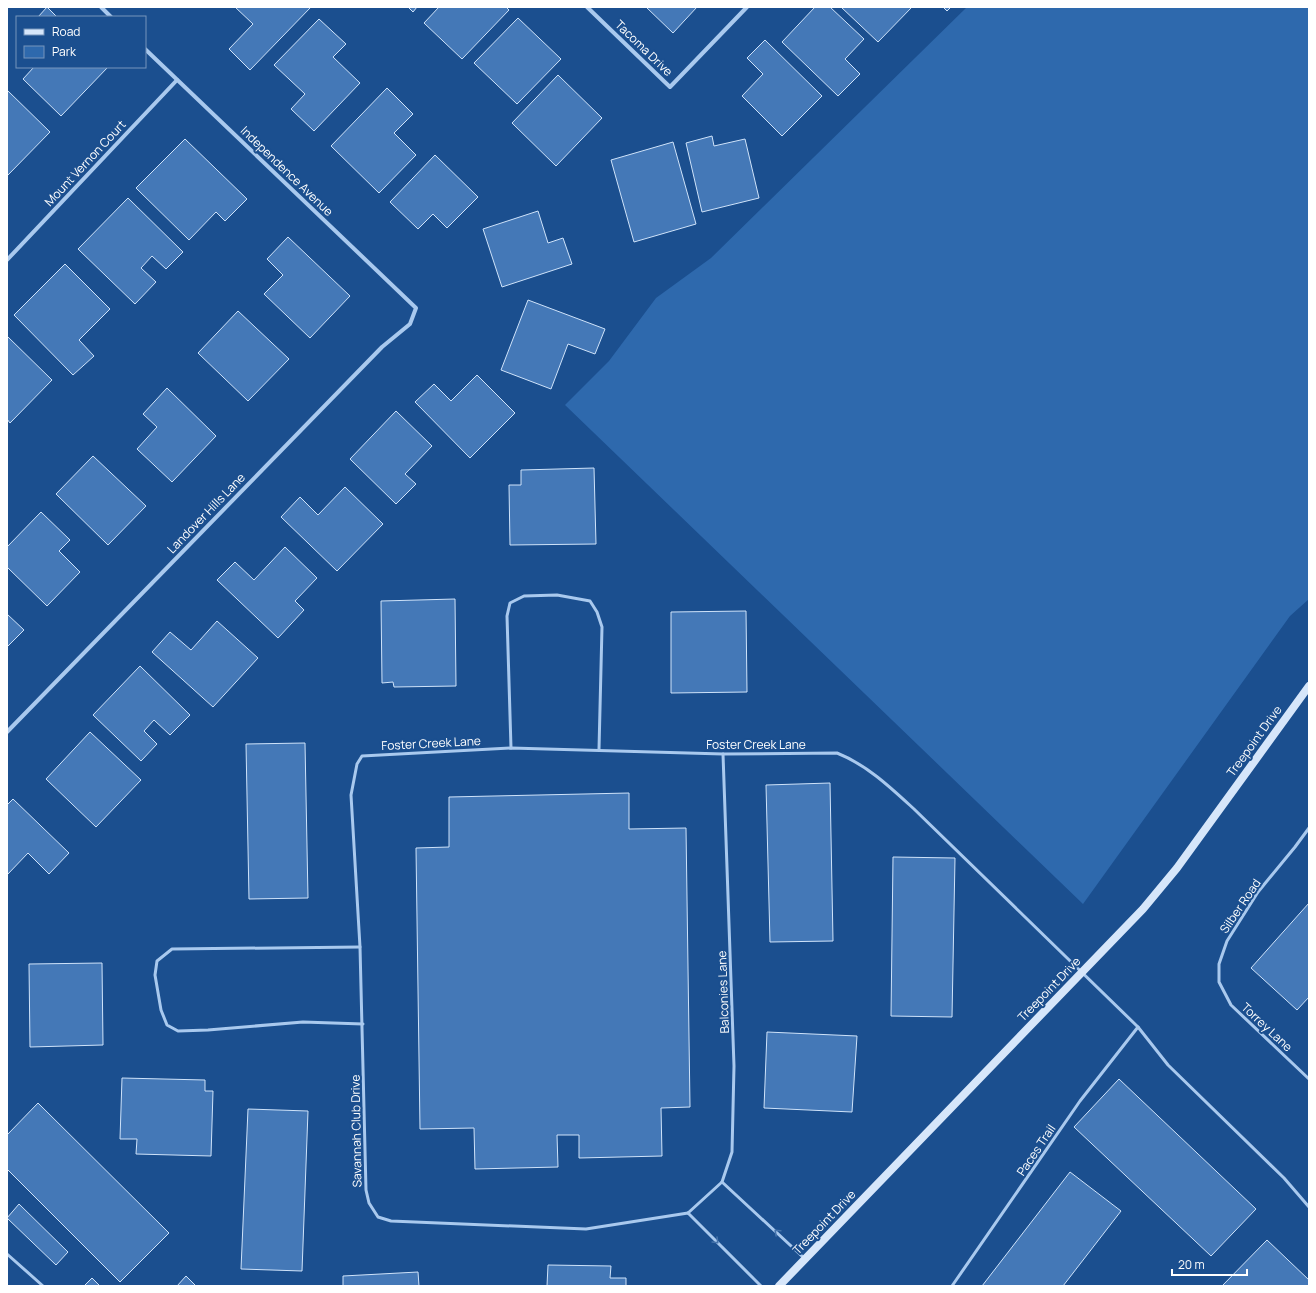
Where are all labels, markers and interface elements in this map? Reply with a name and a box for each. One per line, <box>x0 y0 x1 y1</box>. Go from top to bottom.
legend <box>16 16 146 68</box>
street label: Tacoma Drive <box>612 16 676 80</box>
text: Road <box>52 23 80 40</box>
text: Park <box>52 43 77 60</box>
street label: Mount Vernon Court <box>41 116 130 210</box>
street label: Independence Avenue <box>237 122 337 220</box>
street label: Landover Hills Lane <box>163 469 249 557</box>
street label: Treepoint Drive <box>1222 702 1286 780</box>
street label: Foster Creek Lane <box>381 732 481 754</box>
street label: Foster Creek Lane <box>706 736 806 753</box>
street label: Silber Road <box>1216 875 1264 937</box>
street label: Balconies Lane <box>713 950 733 1034</box>
street label: Treepoint Drive <box>1014 953 1084 1025</box>
street label: Torrey Lane <box>1238 999 1296 1055</box>
street label: Savannah Club Drive <box>347 1074 365 1188</box>
street label: Paces Trail <box>1013 1121 1059 1179</box>
street label: Treepoint Drive <box>789 1186 859 1258</box>
one-way arrow <box>774 1230 782 1237</box>
one-way arrow <box>711 1236 719 1244</box>
scale bar <box>1172 1251 1247 1277</box>
text: 20 m <box>1178 1256 1205 1273</box>

